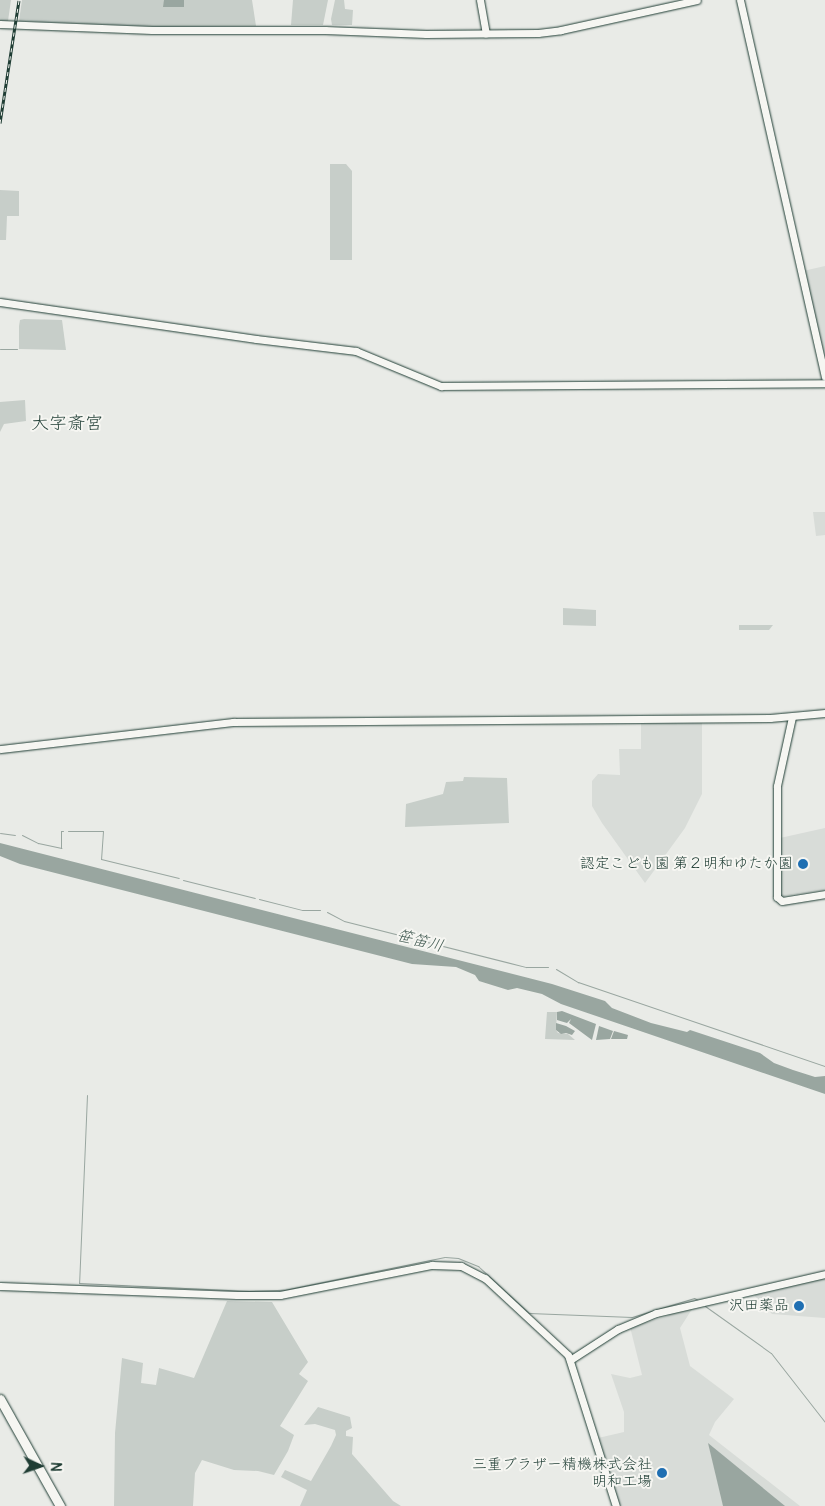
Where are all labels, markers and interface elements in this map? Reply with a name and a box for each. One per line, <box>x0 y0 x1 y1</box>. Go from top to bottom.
district label: 大字斎宮 <box>31 413 103 435</box>
place label: 認定こども園 第２明和ゆたか園 <box>580 855 793 873</box>
marker: 認定こども園 第２明和ゆたか園 <box>797 858 809 870</box>
water label: 笹笛川 <box>394 926 446 956</box>
place label: 沢田薬品 <box>729 1297 789 1315</box>
marker: 沢田薬品 <box>793 1300 805 1312</box>
north arrow <box>15 1441 65 1491</box>
place label: 三重ブラザー精機株式会社 明和工場 <box>472 1455 652 1490</box>
text: N <box>47 1462 64 1472</box>
marker: 三重ブラザー精機株式会社 明和工場 <box>656 1467 668 1479</box>

